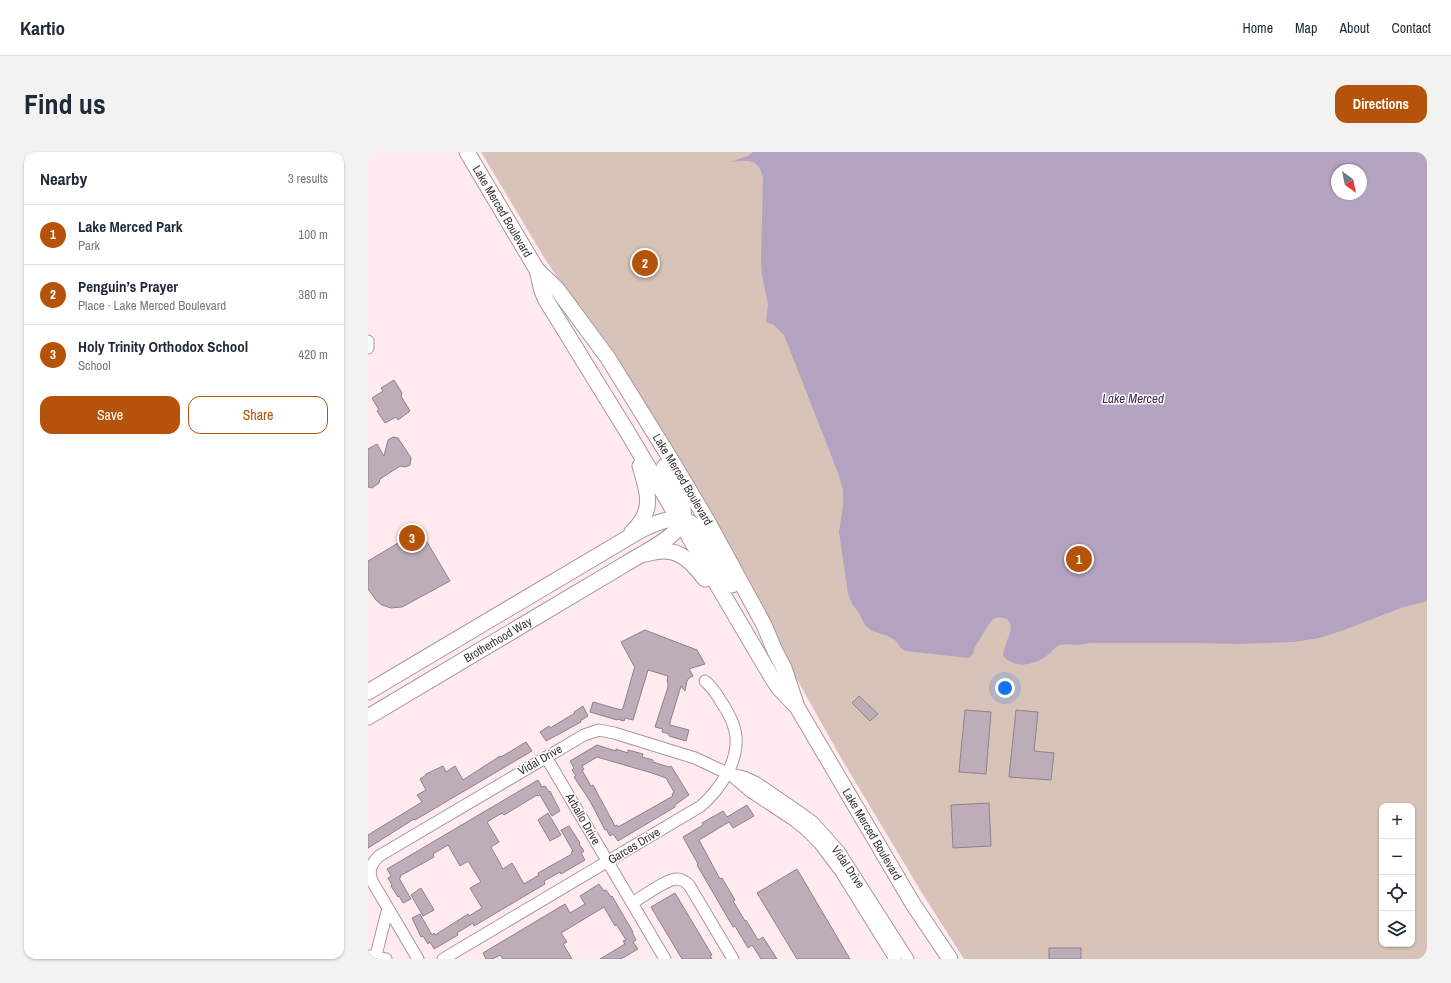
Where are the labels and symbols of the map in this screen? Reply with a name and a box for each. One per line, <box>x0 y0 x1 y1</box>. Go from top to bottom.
street label: Lake Merced Boulevard <box>469 162 536 260</box>
north arrow <box>1331 164 1367 200</box>
pin: 2 <box>632 248 658 278</box>
water label: Lake Merced <box>1102 390 1164 407</box>
street label: Lake Merced Boulevard <box>649 431 716 528</box>
pin: 3 <box>399 523 425 553</box>
pin: 1 <box>1066 544 1092 574</box>
street label: Brotherhood Way <box>461 613 535 666</box>
your location <box>995 678 1015 698</box>
street label: Vidal Drive <box>515 741 565 779</box>
street label: Lake Merced Boulevard <box>839 785 905 883</box>
street label: Arballo Drive <box>561 790 604 848</box>
street label: Garces Drive <box>605 824 663 868</box>
street label: Vidal Drive <box>828 842 868 892</box>

